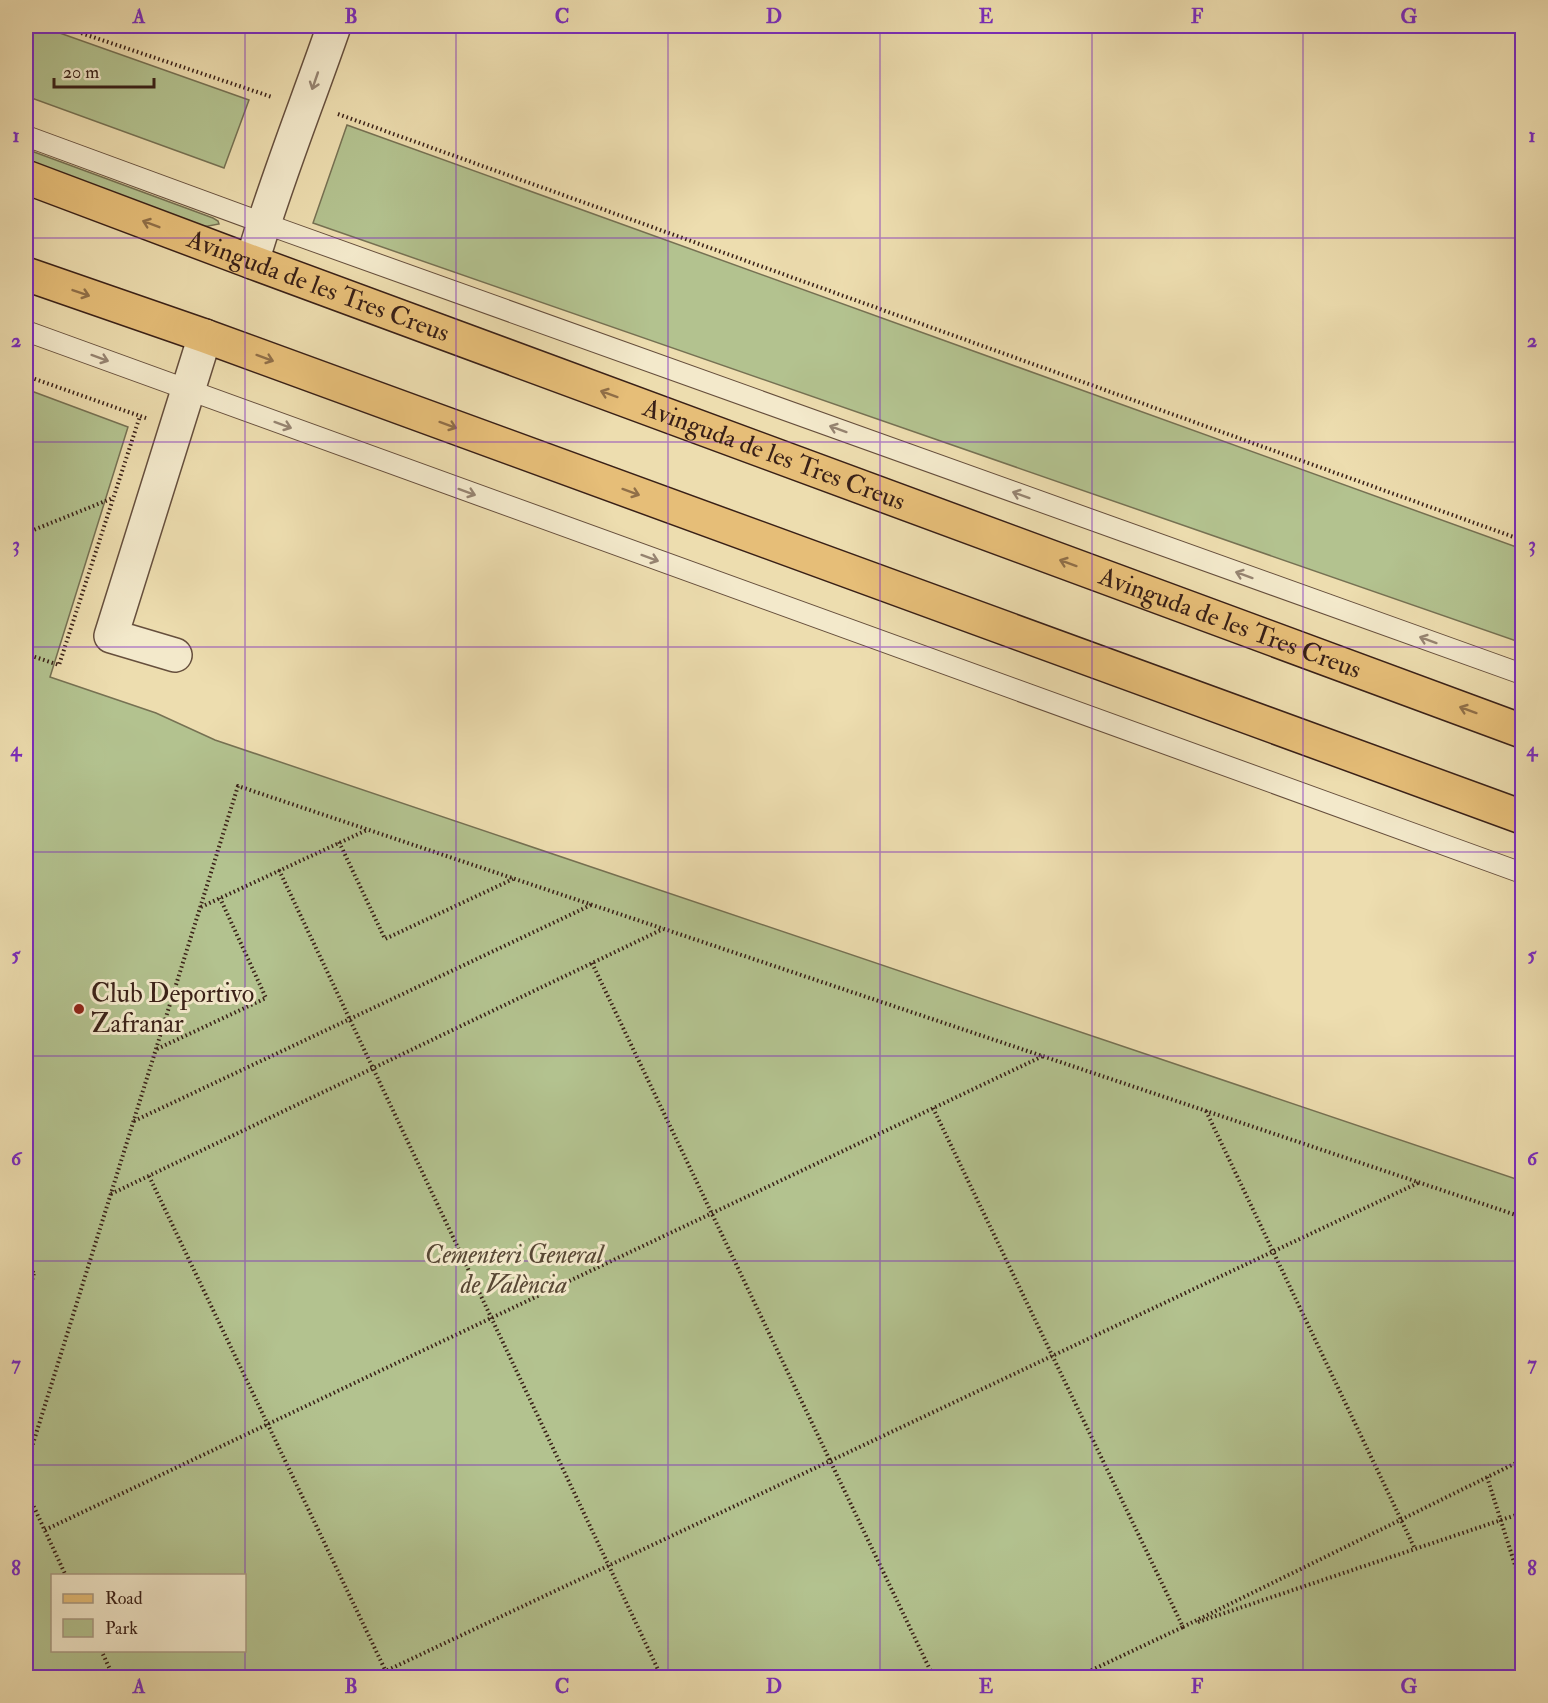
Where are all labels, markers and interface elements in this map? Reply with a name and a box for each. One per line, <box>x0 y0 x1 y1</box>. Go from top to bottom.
text: A <box>132 4 146 29</box>
text: B <box>344 4 358 29</box>
text: C <box>555 4 569 29</box>
text: D <box>766 4 782 29</box>
text: E <box>979 4 994 29</box>
text: F <box>1191 4 1204 29</box>
text: G <box>1401 4 1418 29</box>
scale bar <box>54 51 154 89</box>
text: 20 m <box>63 61 99 84</box>
one-way arrow <box>309 71 320 90</box>
text: 1 <box>12 123 20 148</box>
text: 1 <box>1528 123 1536 148</box>
one-way arrow <box>142 218 160 229</box>
street label: Avinguda de les Tres Creus <box>182 223 454 349</box>
one-way arrow <box>71 289 90 300</box>
text: 2 <box>11 328 21 353</box>
text: 2 <box>1527 328 1537 353</box>
one-way arrow <box>255 353 274 364</box>
one-way arrow <box>90 354 109 365</box>
one-way arrow <box>600 388 619 399</box>
street label: Avinguda de les Tres Creus <box>638 391 910 518</box>
one-way arrow <box>438 420 457 431</box>
one-way arrow <box>273 421 292 432</box>
one-way arrow <box>829 422 848 433</box>
one-way arrow <box>457 487 475 498</box>
one-way arrow <box>621 487 640 498</box>
one-way arrow <box>1012 488 1031 499</box>
text: 3 <box>12 532 20 557</box>
text: 3 <box>1528 532 1536 557</box>
one-way arrow <box>640 553 659 564</box>
one-way arrow <box>1059 557 1078 568</box>
street label: Avinguda de les Tres Creus <box>1094 560 1366 686</box>
one-way arrow <box>1235 568 1254 579</box>
one-way arrow <box>1419 634 1438 645</box>
one-way arrow <box>1459 704 1477 715</box>
text: 4 <box>10 737 23 762</box>
text: 4 <box>1526 737 1539 762</box>
text: 5 <box>12 942 22 967</box>
text: 5 <box>1528 942 1538 967</box>
place label: Club Deportivo Zafranar <box>91 978 254 1040</box>
marker: Club Deportivo Zafranar <box>72 1002 86 1016</box>
text: 6 <box>11 1146 23 1171</box>
text: 6 <box>1527 1146 1539 1171</box>
park label: Cementeri General de València <box>425 1239 605 1301</box>
text: 7 <box>11 1351 21 1376</box>
text: 7 <box>1527 1351 1537 1376</box>
text: 8 <box>11 1556 21 1581</box>
text: 8 <box>1527 1556 1537 1581</box>
legend <box>51 1574 246 1652</box>
text: Road <box>105 1587 143 1610</box>
text: Park <box>105 1617 138 1640</box>
text: A <box>132 1674 146 1699</box>
text: B <box>344 1674 358 1699</box>
text: C <box>555 1674 569 1699</box>
text: D <box>766 1674 782 1699</box>
text: E <box>979 1674 994 1699</box>
text: F <box>1191 1674 1204 1699</box>
text: G <box>1401 1674 1418 1699</box>

